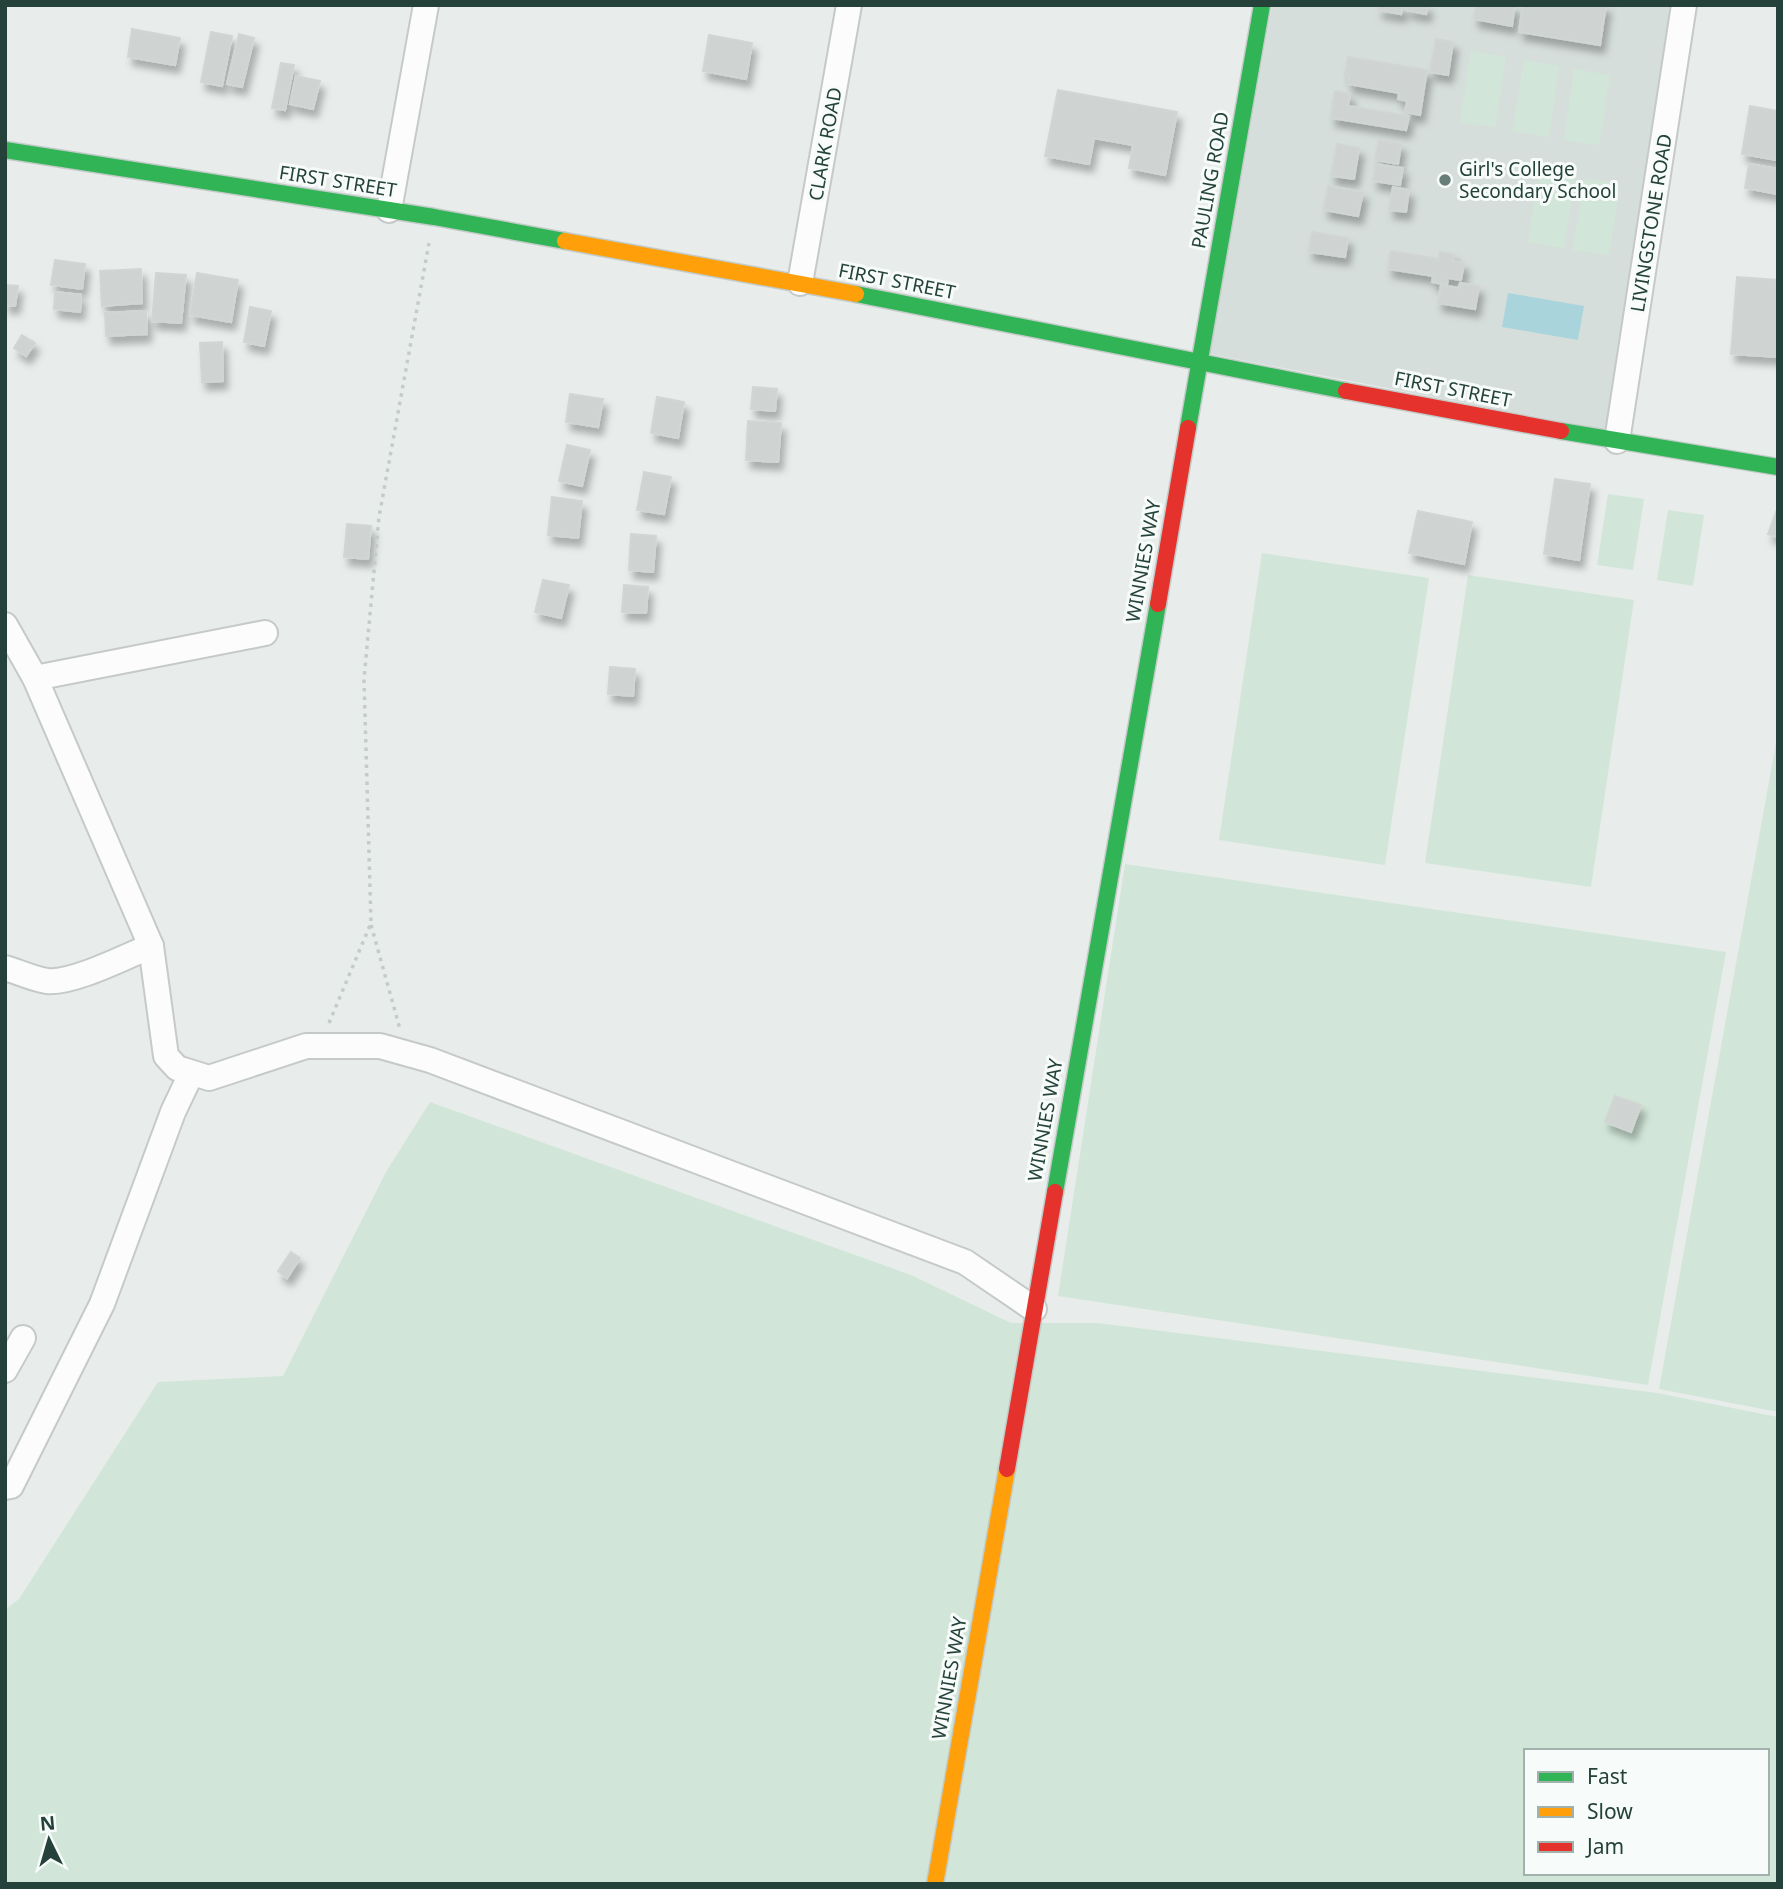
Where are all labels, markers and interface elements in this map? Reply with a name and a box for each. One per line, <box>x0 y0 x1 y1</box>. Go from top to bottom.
street label: CLARK ROAD <box>802 85 848 203</box>
street label: PAULING ROAD <box>1185 110 1235 250</box>
street label: LIVINGSTONE ROAD <box>1624 132 1678 314</box>
place label: Girl's College Secondary School <box>1459 156 1617 204</box>
street label: FIRST STREET <box>277 159 399 203</box>
marker: Girl's College Secondary School <box>1437 172 1453 188</box>
street label: FIRST STREET <box>836 257 958 305</box>
street label: FIRST STREET <box>1392 365 1514 413</box>
street label: WINNIES WAY <box>1119 497 1167 624</box>
street label: WINNIES WAY <box>1021 1056 1069 1183</box>
street label: WINNIES WAY <box>925 1614 973 1741</box>
legend <box>1524 1749 1769 1875</box>
text: Fast <box>1587 1762 1628 1790</box>
text: Slow <box>1587 1797 1633 1825</box>
north arrow <box>14 1805 84 1875</box>
text: N <box>39 1809 56 1837</box>
text: Jam <box>1585 1832 1624 1860</box>

